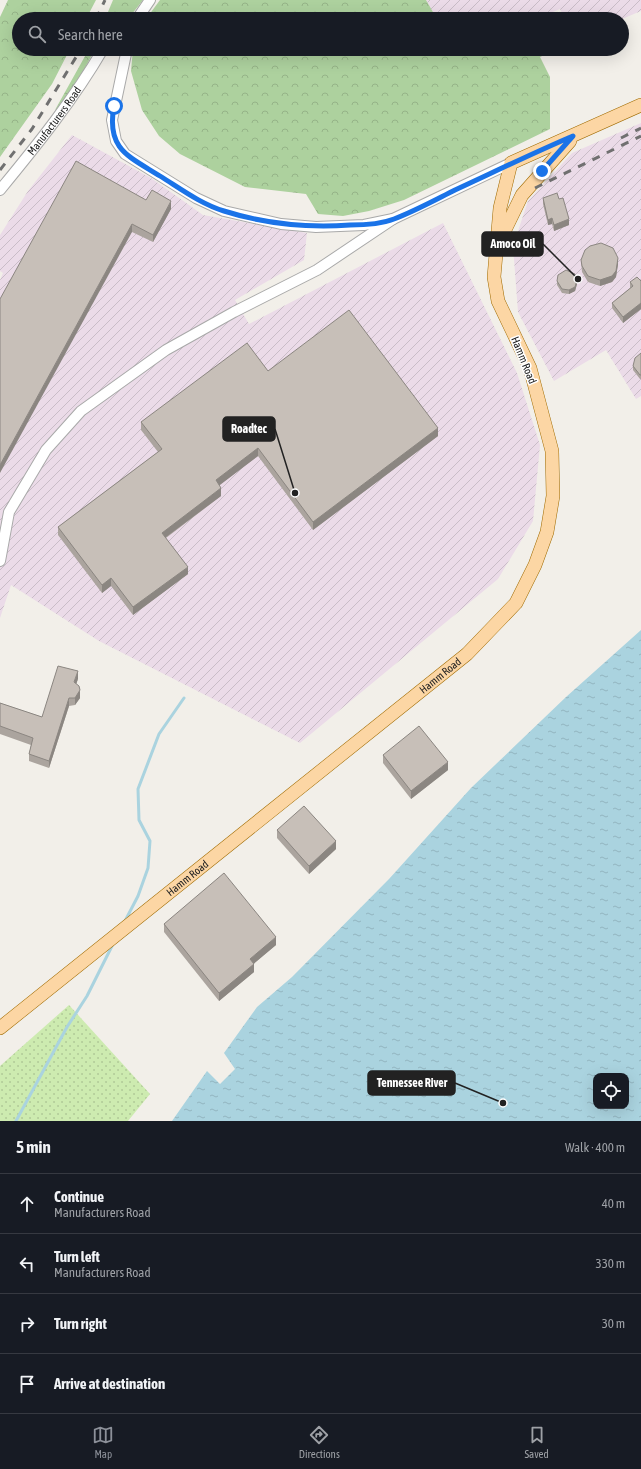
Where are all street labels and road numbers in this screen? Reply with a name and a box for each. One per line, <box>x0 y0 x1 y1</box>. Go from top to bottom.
street label: Manufacturers Road <box>25 84 83 157</box>
street label: Hamm Road <box>509 335 539 385</box>
street label: Hamm Road <box>417 655 463 696</box>
street label: Hamm Road <box>164 858 211 898</box>

